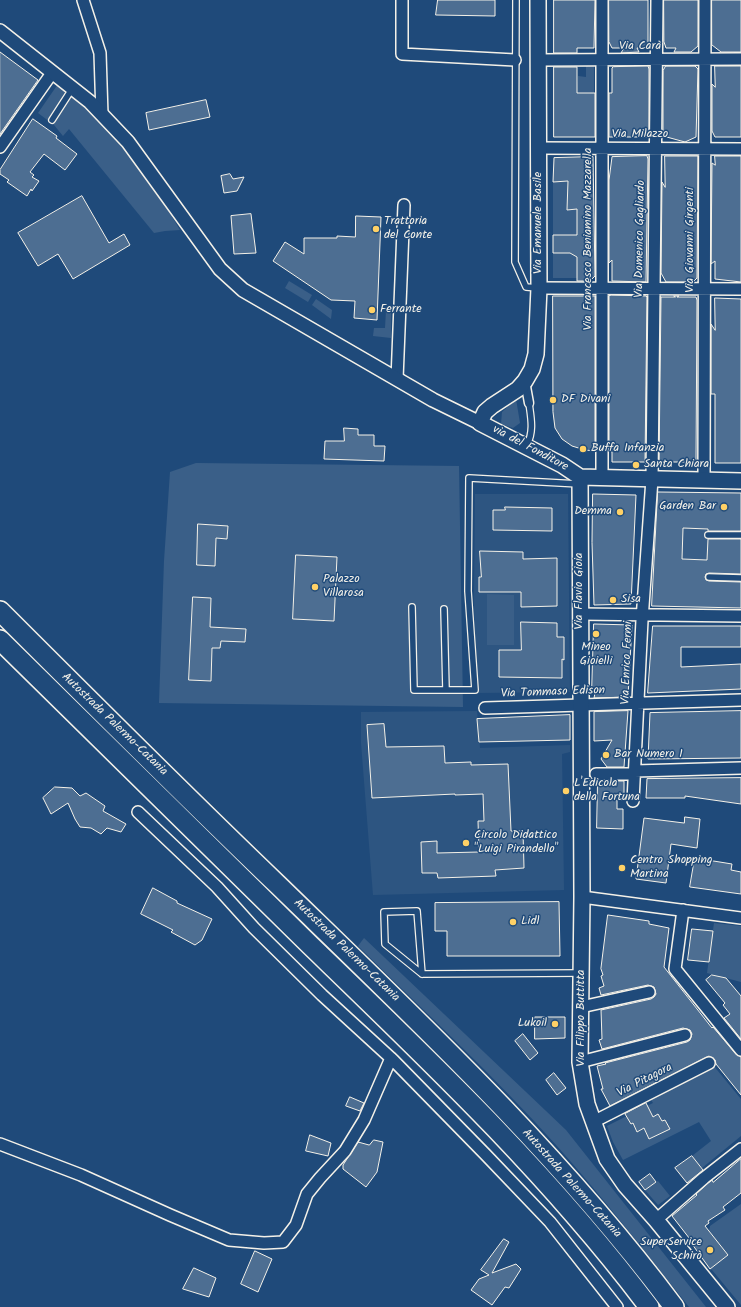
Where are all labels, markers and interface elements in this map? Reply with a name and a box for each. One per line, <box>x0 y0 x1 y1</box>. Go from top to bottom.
street label: Via Carà <box>619 40 661 54</box>
street label: Via Milazzo <box>612 128 668 142</box>
street label: Via Francesco Beniamino Mazzarella <box>582 148 596 330</box>
street label: Via Emanuele Basile <box>532 172 546 274</box>
street label: Via Domenico Gagliardo <box>633 180 649 298</box>
street label: Via Giovanni Girgenti <box>684 187 698 293</box>
place label: Trattoria del Conte <box>384 215 432 243</box>
marker: Trattoria del Conte <box>371 224 381 234</box>
place label: Ferrante <box>380 303 422 317</box>
marker: Ferrante <box>367 305 377 315</box>
place label: DF Divani <box>561 393 610 407</box>
marker: DF Divani <box>548 395 558 405</box>
street label: via del Fonditore <box>490 423 570 475</box>
place label: Buffa Infanzia <box>591 442 664 456</box>
marker: Buffa Infanzia <box>578 444 588 454</box>
place label: Santa Chiara <box>644 458 709 472</box>
marker: Santa Chiara <box>631 460 641 470</box>
place label: Garden Bar <box>659 500 716 514</box>
marker: Garden Bar <box>719 502 729 512</box>
place label: Demma <box>574 505 612 519</box>
marker: Demma <box>615 507 625 517</box>
street label: Via Flavio Gioia <box>573 553 587 629</box>
place label: Palazzo Villarosa <box>323 573 364 601</box>
marker: Palazzo Villarosa <box>310 582 320 592</box>
place label: Sisa <box>621 593 641 607</box>
marker: Sisa <box>608 595 618 605</box>
street label: Via Enrico Fermi <box>619 621 637 705</box>
marker: Mineo Gioielli <box>591 629 601 639</box>
place label: Mineo Gioielli <box>580 641 612 669</box>
street label: Autostrada Palermo-Catania <box>58 671 170 779</box>
street label: Via Tommaso Edison <box>501 684 605 702</box>
place label: Bar Numero 1 <box>614 748 683 762</box>
marker: Bar Numero 1 <box>601 750 611 760</box>
place label: L'Edicola della Fortuna <box>574 777 640 805</box>
marker: L'Edicola della Fortuna <box>561 786 571 796</box>
place label: Circolo Didattico "Luigi Pirandello" <box>474 829 559 857</box>
marker: Circolo Didattico "Luigi Pirandello" <box>461 838 471 848</box>
place label: Centro Shopping Martina <box>630 854 713 882</box>
marker: Centro Shopping Martina <box>617 863 627 873</box>
street label: Autostrada Palermo-Catania <box>290 897 402 1005</box>
place label: Lidl <box>521 915 539 929</box>
marker: Lidl <box>508 917 518 927</box>
street label: Via Filippo Buttitta <box>575 970 589 1066</box>
place label: Lukoil <box>518 1017 547 1031</box>
marker: Lukoil <box>550 1019 560 1029</box>
street label: Via Pitagora <box>615 1061 675 1101</box>
street label: Autostrada Palermo-Catania <box>518 1126 624 1242</box>
place label: SuperService Schirò <box>640 1236 702 1264</box>
marker: SuperService Schirò <box>705 1245 715 1255</box>

